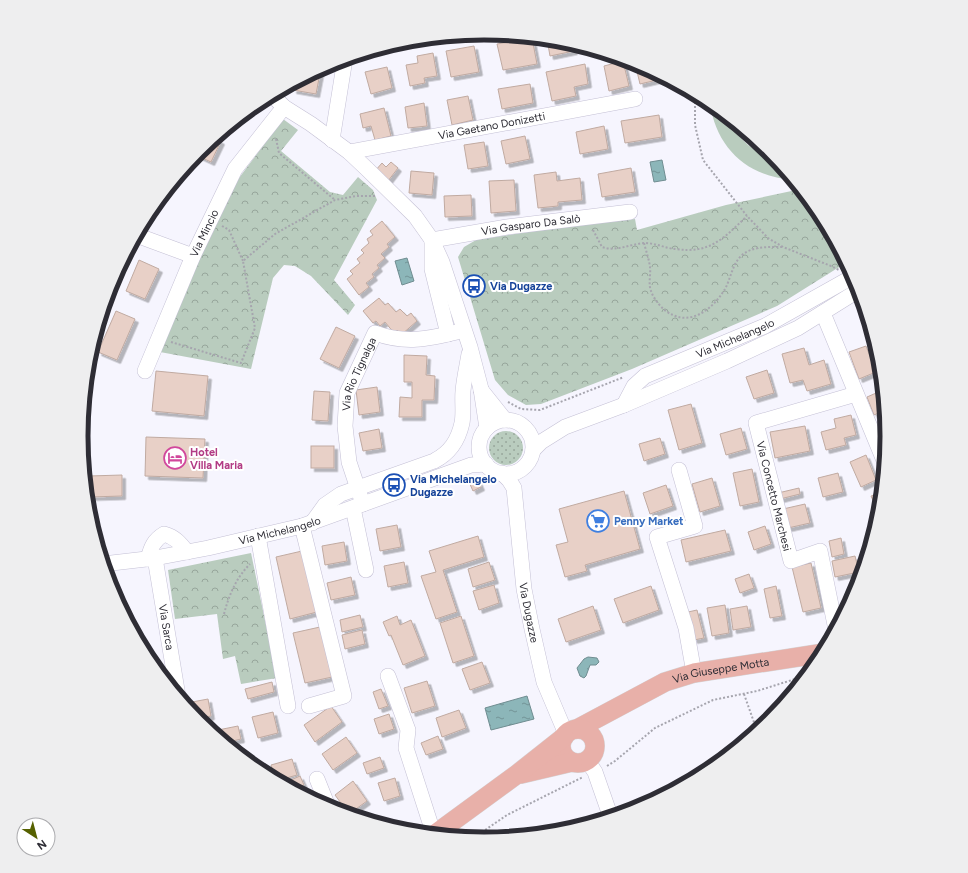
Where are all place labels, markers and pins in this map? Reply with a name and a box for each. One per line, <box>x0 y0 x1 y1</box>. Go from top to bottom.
bus stop icon: Via Dugazze <box>461 273 487 299</box>
place label: Via Dugazze <box>490 280 552 293</box>
hotel icon: Hotel Villa Maria <box>162 445 188 471</box>
place label: Hotel Villa Maria <box>190 446 243 472</box>
bus stop icon: Via Michelangelo Dugazze <box>381 472 407 498</box>
place label: Via Michelangelo Dugazze <box>410 473 497 499</box>
supermarket icon: Penny Market <box>585 508 611 534</box>
place label: Penny Market <box>614 515 684 528</box>

